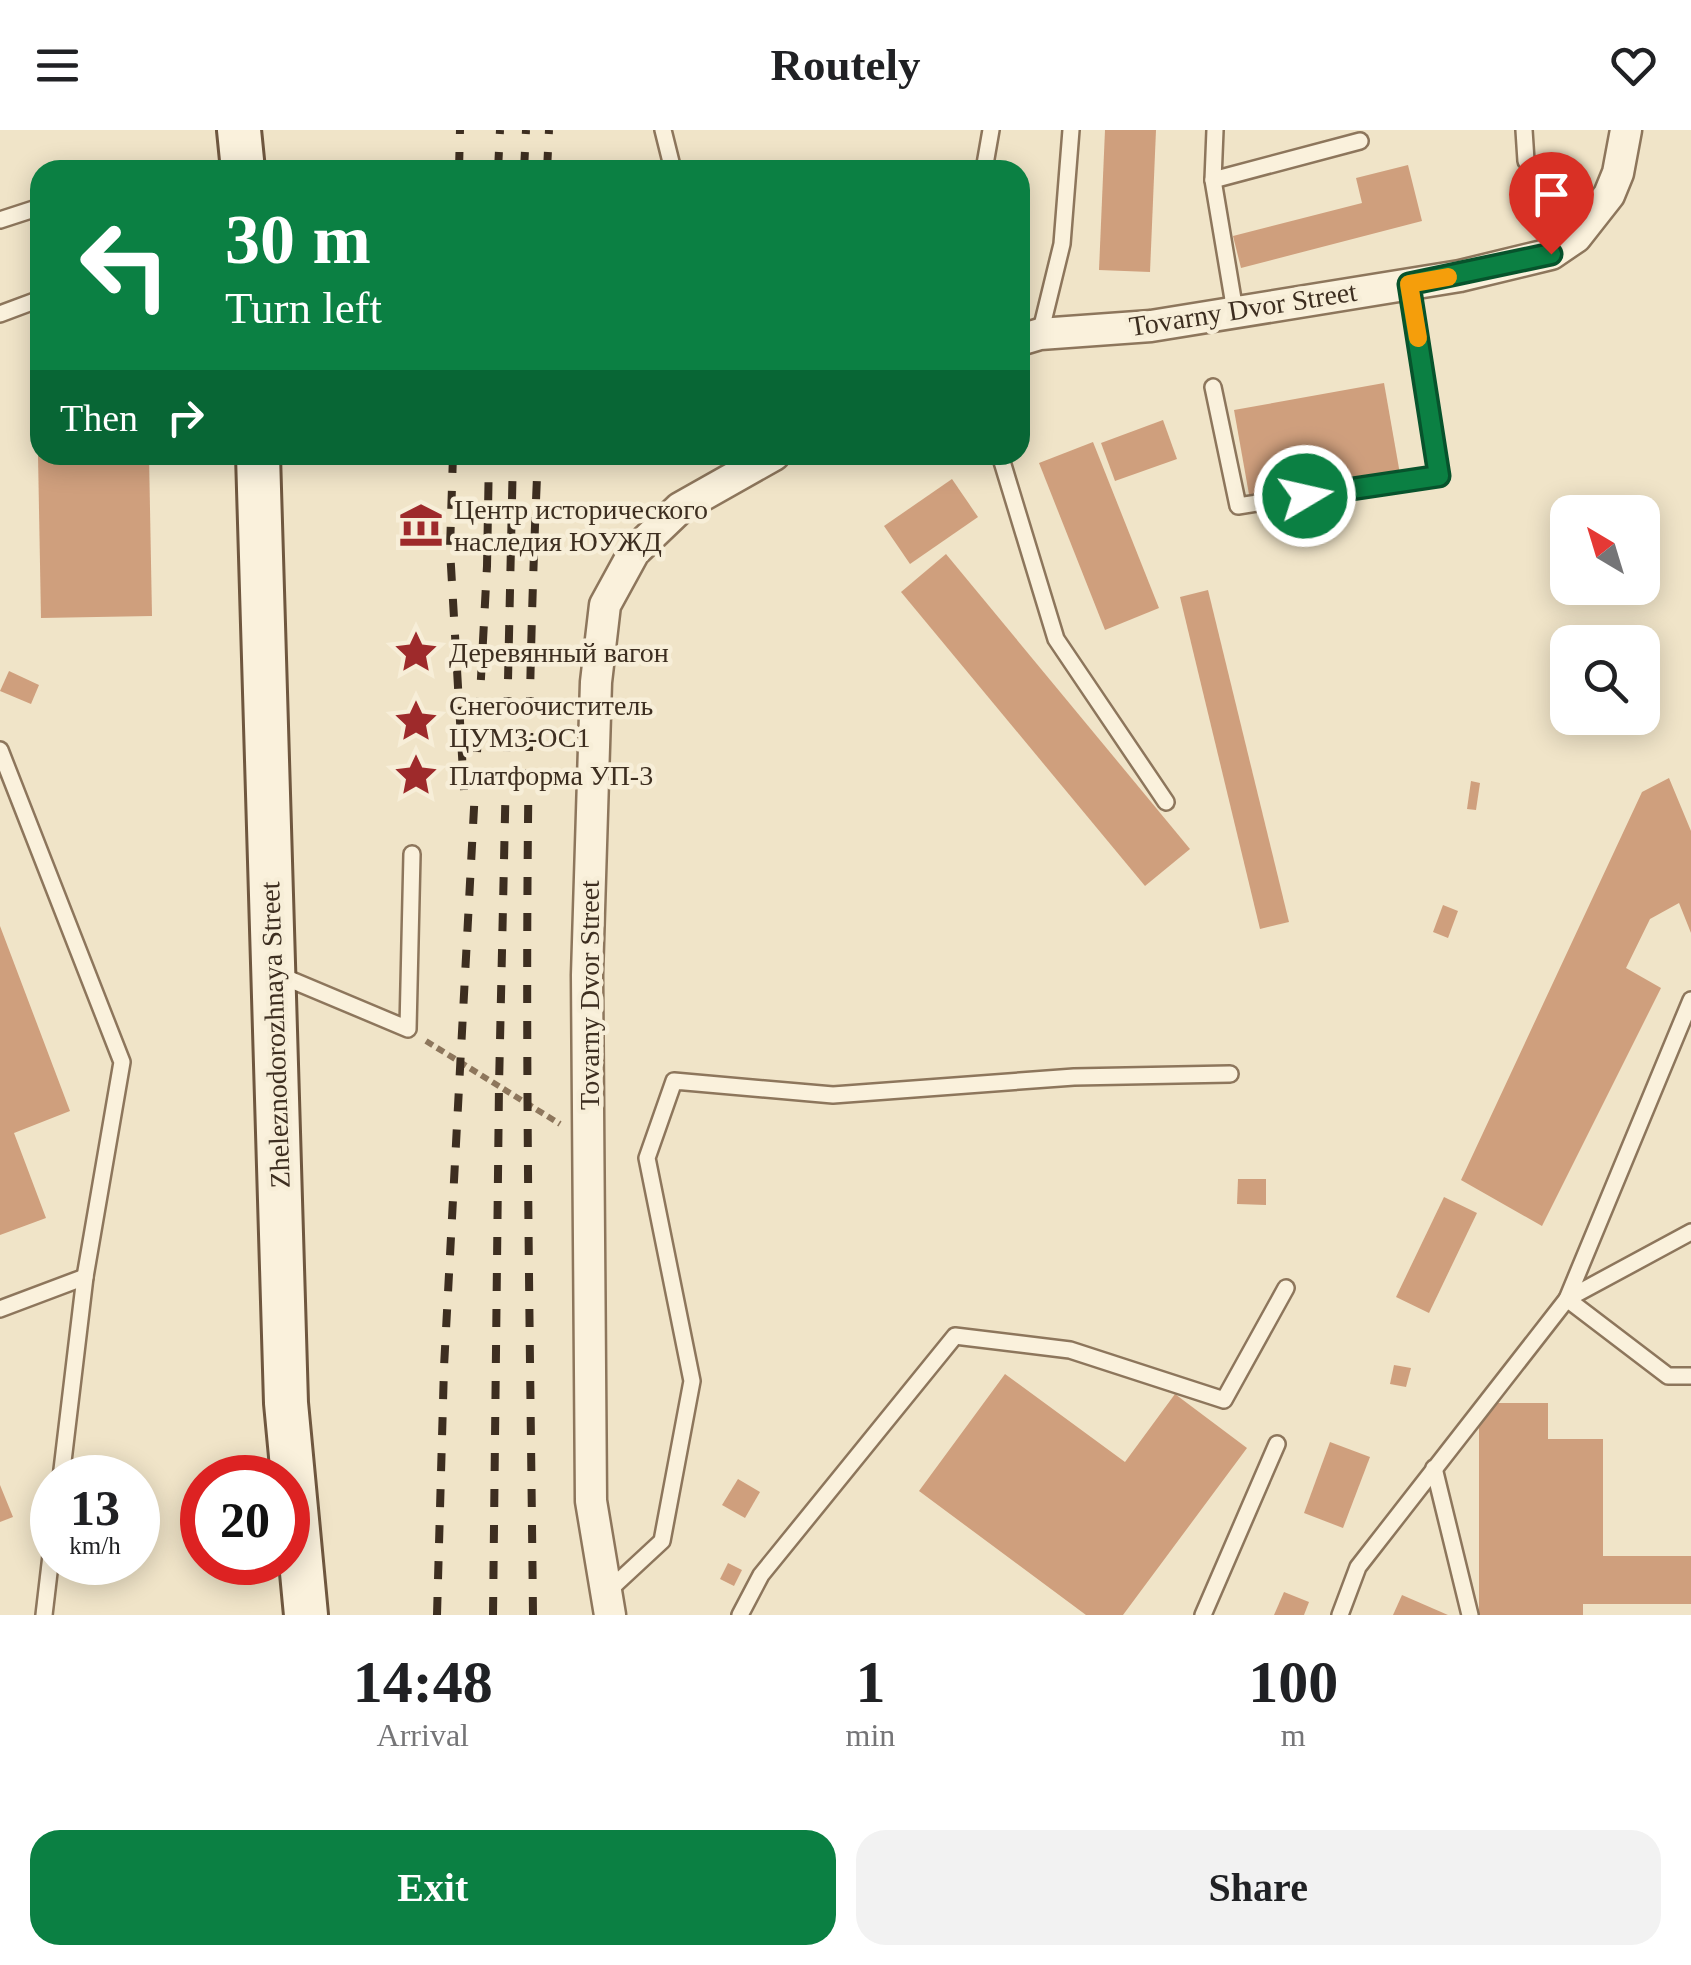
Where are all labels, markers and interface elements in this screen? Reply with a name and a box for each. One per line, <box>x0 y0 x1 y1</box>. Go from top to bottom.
icon: menu <box>30 38 85 93</box>
icon: heart <box>1606 38 1661 93</box>
text: Routely <box>771 40 921 90</box>
pin <box>1509 152 1594 255</box>
icon: arrive <box>1524 167 1579 222</box>
icon: left <box>60 200 190 330</box>
text: 30 m <box>225 201 371 278</box>
street label: Tovarny Dvor Street <box>1127 276 1359 342</box>
text: Turn left <box>225 283 382 333</box>
icon: right <box>158 390 213 445</box>
text: Then <box>60 397 138 439</box>
position arrow <box>1253 444 1357 548</box>
place label: Центр исторического наследия ЮУЖД <box>454 494 708 557</box>
north arrow <box>1550 495 1660 605</box>
map controls <box>1550 495 1660 735</box>
museum icon: Центр исторического наследия ЮУЖД <box>397 501 445 549</box>
button: search <box>1550 625 1660 735</box>
place icon: Деревянный вагон <box>392 628 440 676</box>
place label: Деревянный вагон <box>449 637 669 668</box>
place label: Снегоочиститель ЦУМ3-ОС1 <box>449 690 653 753</box>
place icon: Снегоочиститель ЦУМ3-ОС1 <box>392 697 440 745</box>
place icon: Платформа УП-3 <box>392 751 440 799</box>
place label: Платформа УП-3 <box>449 760 653 791</box>
street label: Tovarny Dvor Street <box>574 880 605 1110</box>
street label: Zheleznodorozhnaya Street <box>254 881 296 1189</box>
speed limit sign: 20 <box>180 1455 310 1585</box>
text: 13 <box>70 1480 120 1536</box>
text: km/h <box>69 1532 121 1559</box>
text: 14:48 <box>353 1649 493 1715</box>
text: 1 <box>855 1649 885 1715</box>
text: 100 <box>1248 1649 1338 1715</box>
text: Arrival <box>377 1717 469 1753</box>
text: min <box>846 1717 895 1753</box>
text: m <box>1281 1717 1306 1753</box>
button: Exit <box>30 1830 836 1945</box>
button: Share <box>856 1830 1661 1945</box>

